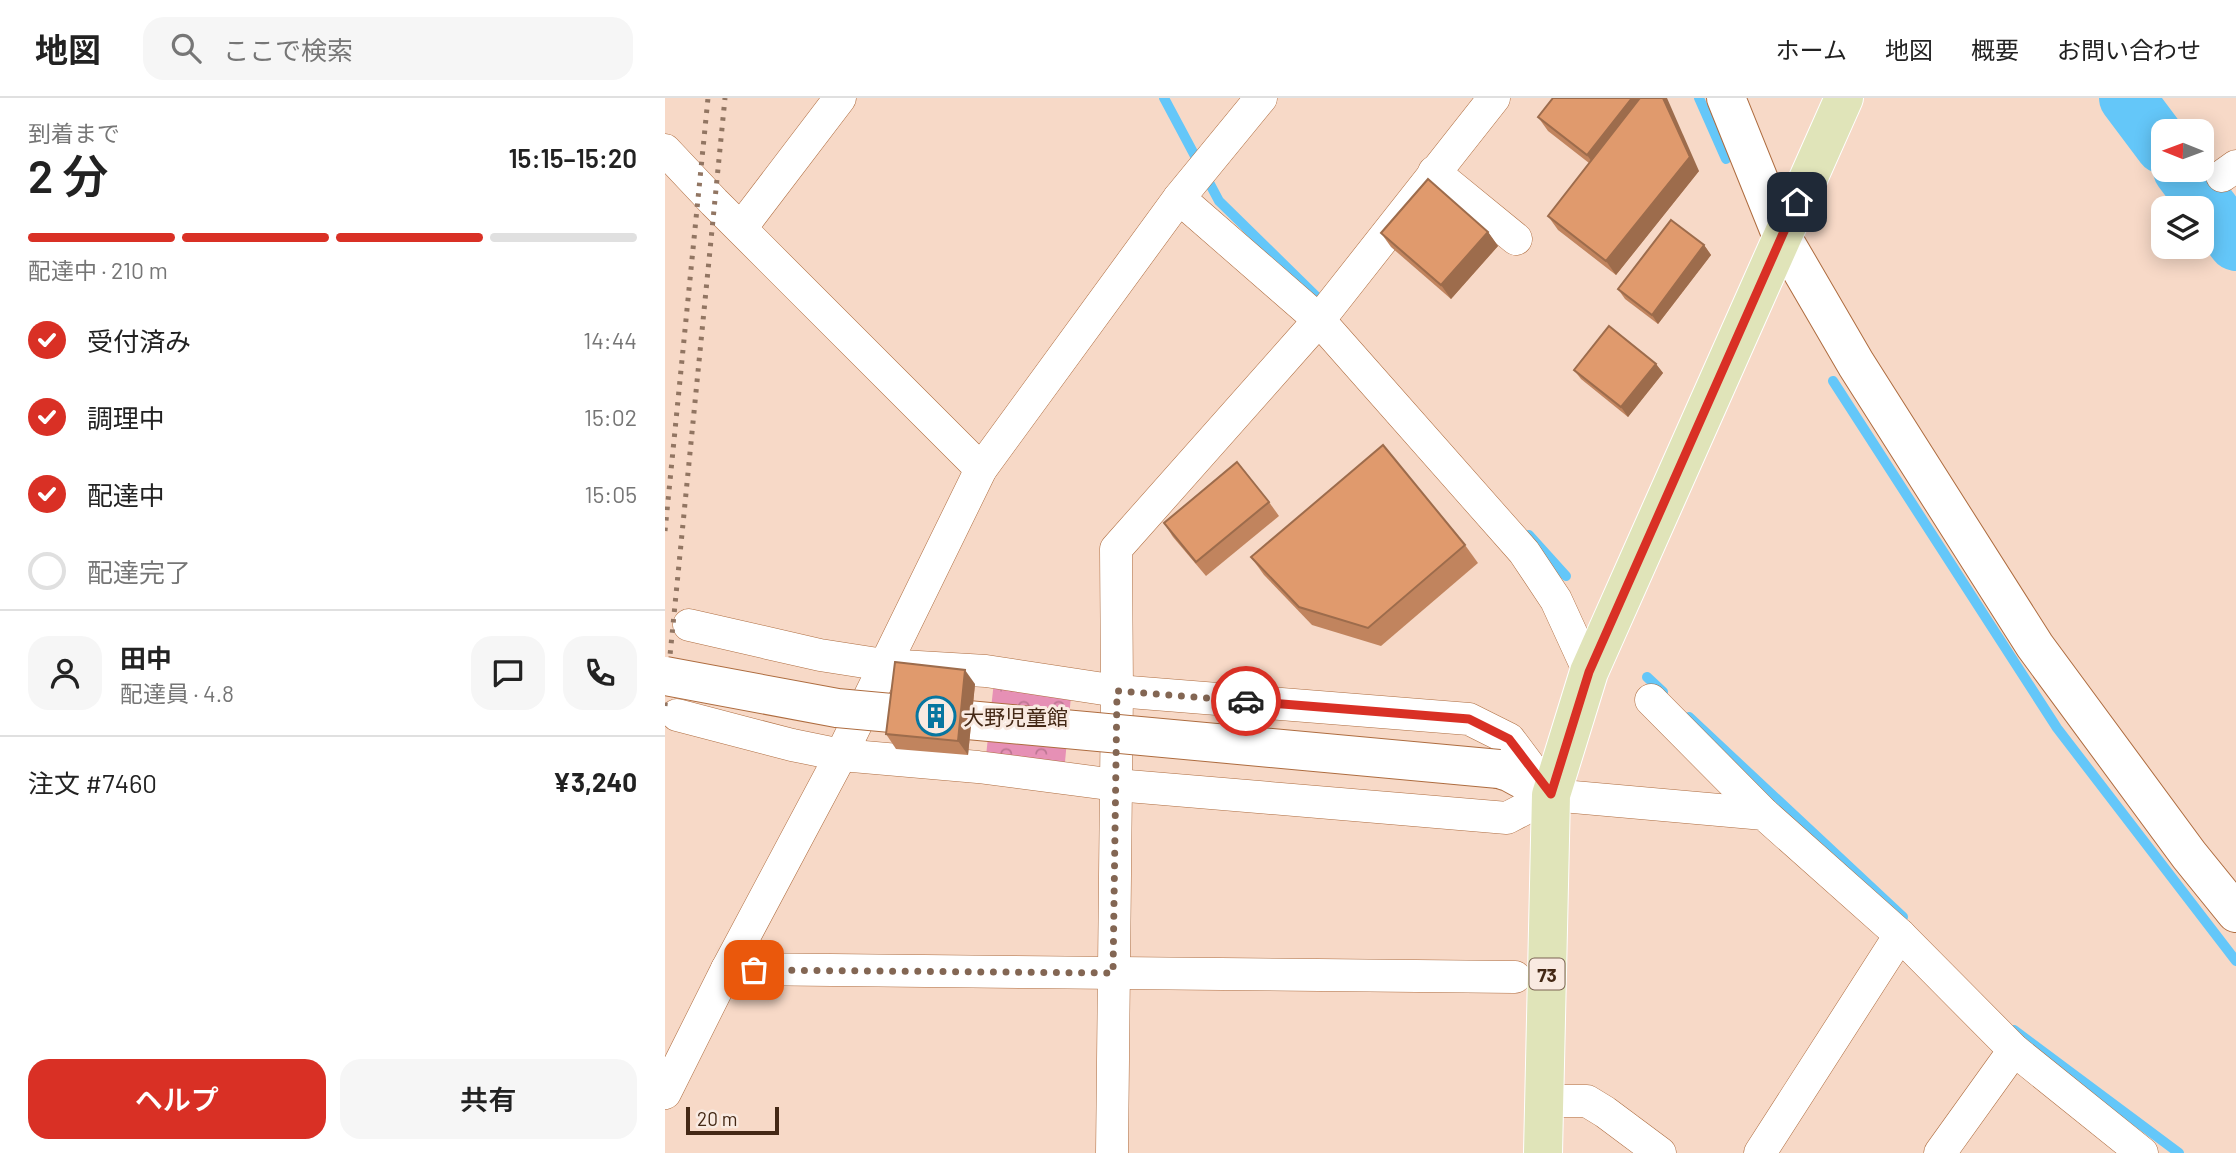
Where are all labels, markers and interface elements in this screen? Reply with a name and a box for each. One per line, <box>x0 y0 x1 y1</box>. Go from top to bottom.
search box <box>143 17 633 80</box>
text: 地図 <box>35 29 101 69</box>
icon: search <box>167 29 205 67</box>
text: ここで検索 <box>223 34 353 65</box>
text: ホーム <box>1776 35 1847 64</box>
text: 地図 <box>1885 35 1933 64</box>
text: 概要 <box>1971 35 2019 64</box>
text: お問い合わせ <box>2057 35 2201 64</box>
text: 到着まで <box>28 119 120 147</box>
north arrow <box>2151 119 2214 182</box>
map controls <box>2151 119 2214 259</box>
text: 15:15–15:20 <box>508 142 637 173</box>
text: 2 分 <box>28 147 109 202</box>
pin <box>1767 172 1827 232</box>
icon: home <box>1778 183 1816 221</box>
button: layers <box>2151 196 2214 259</box>
text: 配達中 · 210 m <box>28 256 168 284</box>
icon: check <box>28 321 66 359</box>
text: 受付済み <box>87 325 191 356</box>
text: 14:44 <box>583 326 637 354</box>
icon: check <box>28 398 66 436</box>
text: 調理中 <box>87 402 165 433</box>
text: 15:02 <box>584 403 637 431</box>
icon: check <box>28 475 66 513</box>
text: 配達中 <box>87 479 165 510</box>
text: 15:05 <box>585 480 637 508</box>
text: 配達完了 <box>87 556 191 587</box>
button: person <box>28 636 102 710</box>
button: chat <box>471 636 545 710</box>
button: phone <box>563 636 637 710</box>
text: 田中 <box>120 642 172 673</box>
courier <box>1211 666 1281 736</box>
text: 配達員 · 4.8 <box>120 679 234 707</box>
icon: car <box>1227 682 1265 720</box>
building icon: 大野児童館 <box>915 695 957 737</box>
place label: 大野児童館 <box>963 704 1068 729</box>
text: ¥3,240 <box>553 766 637 797</box>
text: 注文 #7460 <box>28 767 157 798</box>
pin <box>724 940 784 1000</box>
icon: bag <box>735 951 773 989</box>
road number: 73 <box>1529 958 1565 989</box>
button: ヘルプ <box>28 1059 326 1139</box>
button: 共有 <box>340 1059 637 1139</box>
scale bar <box>686 1104 779 1136</box>
text: 20 m <box>697 1107 737 1130</box>

